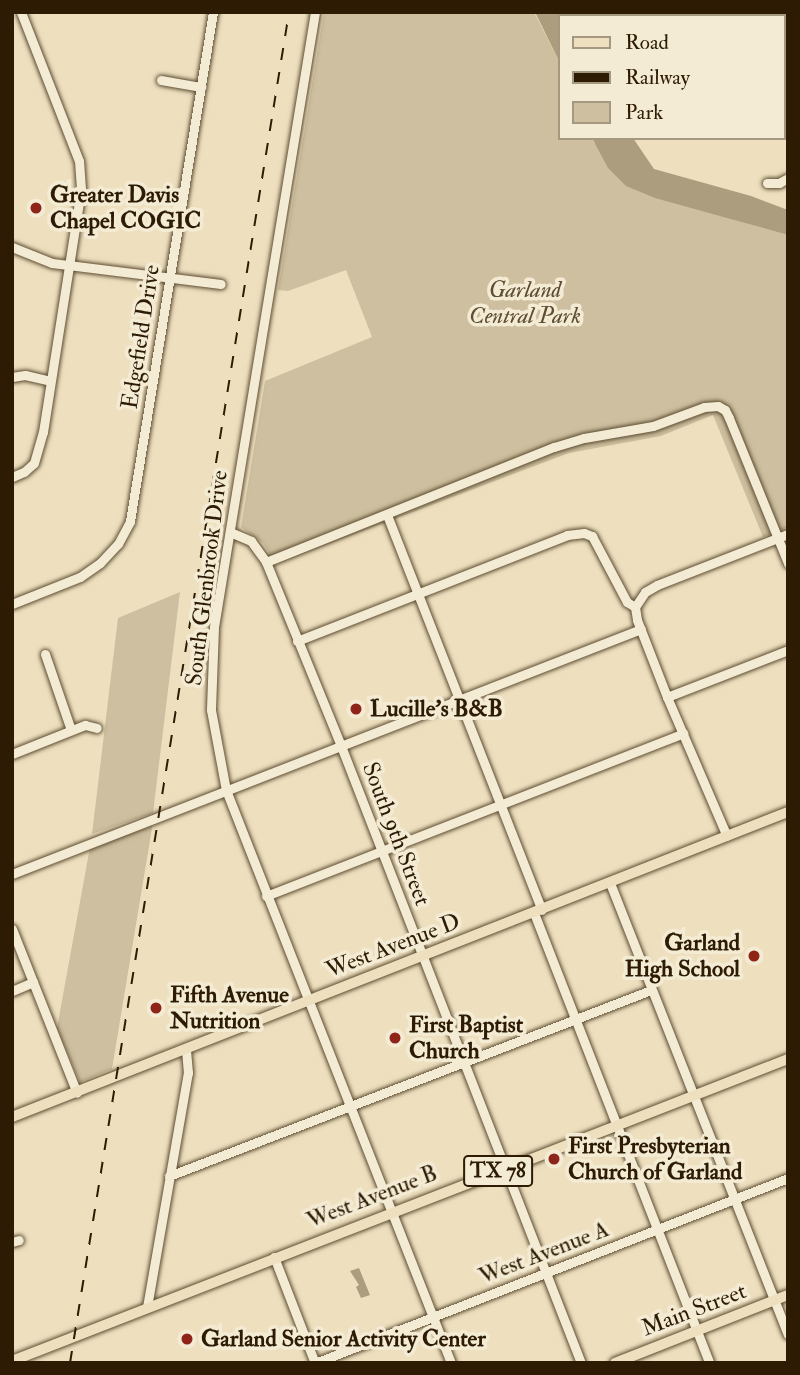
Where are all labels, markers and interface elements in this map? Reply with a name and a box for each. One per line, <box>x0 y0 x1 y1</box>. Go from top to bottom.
legend <box>558 14 786 140</box>
text: Road <box>625 29 669 56</box>
text: Railway <box>625 64 690 91</box>
text: Park <box>625 99 663 126</box>
place label: Greater Davis Chapel COGIC <box>50 181 201 235</box>
marker: Greater Davis Chapel COGIC <box>28 200 44 216</box>
street label: Edgefield Drive <box>116 263 166 411</box>
park label: Garland Central Park <box>469 276 581 330</box>
street label: South Glenbrook Drive <box>180 469 234 687</box>
place label: Lucille's B&B <box>370 695 503 723</box>
marker: Lucille's B&B <box>348 701 364 717</box>
street label: South 9th Street <box>356 758 436 910</box>
street label: West Avenue D <box>322 908 464 984</box>
place label: Garland High School <box>625 929 740 983</box>
marker: Garland High School <box>746 948 762 964</box>
place label: Fifth Avenue Nutrition <box>170 981 289 1035</box>
marker: Fifth Avenue Nutrition <box>148 1000 164 1016</box>
place label: First Baptist Church <box>409 1011 523 1065</box>
marker: First Baptist Church <box>387 1030 403 1046</box>
place label: First Presbyterian Church of Garland <box>568 1132 742 1186</box>
marker: First Presbyterian Church of Garland <box>546 1151 562 1167</box>
road number: TX 78 <box>463 1154 533 1188</box>
street label: West Avenue B <box>303 1159 441 1235</box>
street label: West Avenue A <box>475 1216 613 1290</box>
street label: Main Street <box>638 1277 750 1343</box>
place label: Garland Senior Activity Center <box>201 1325 486 1353</box>
marker: Garland Senior Activity Center <box>179 1331 195 1347</box>

